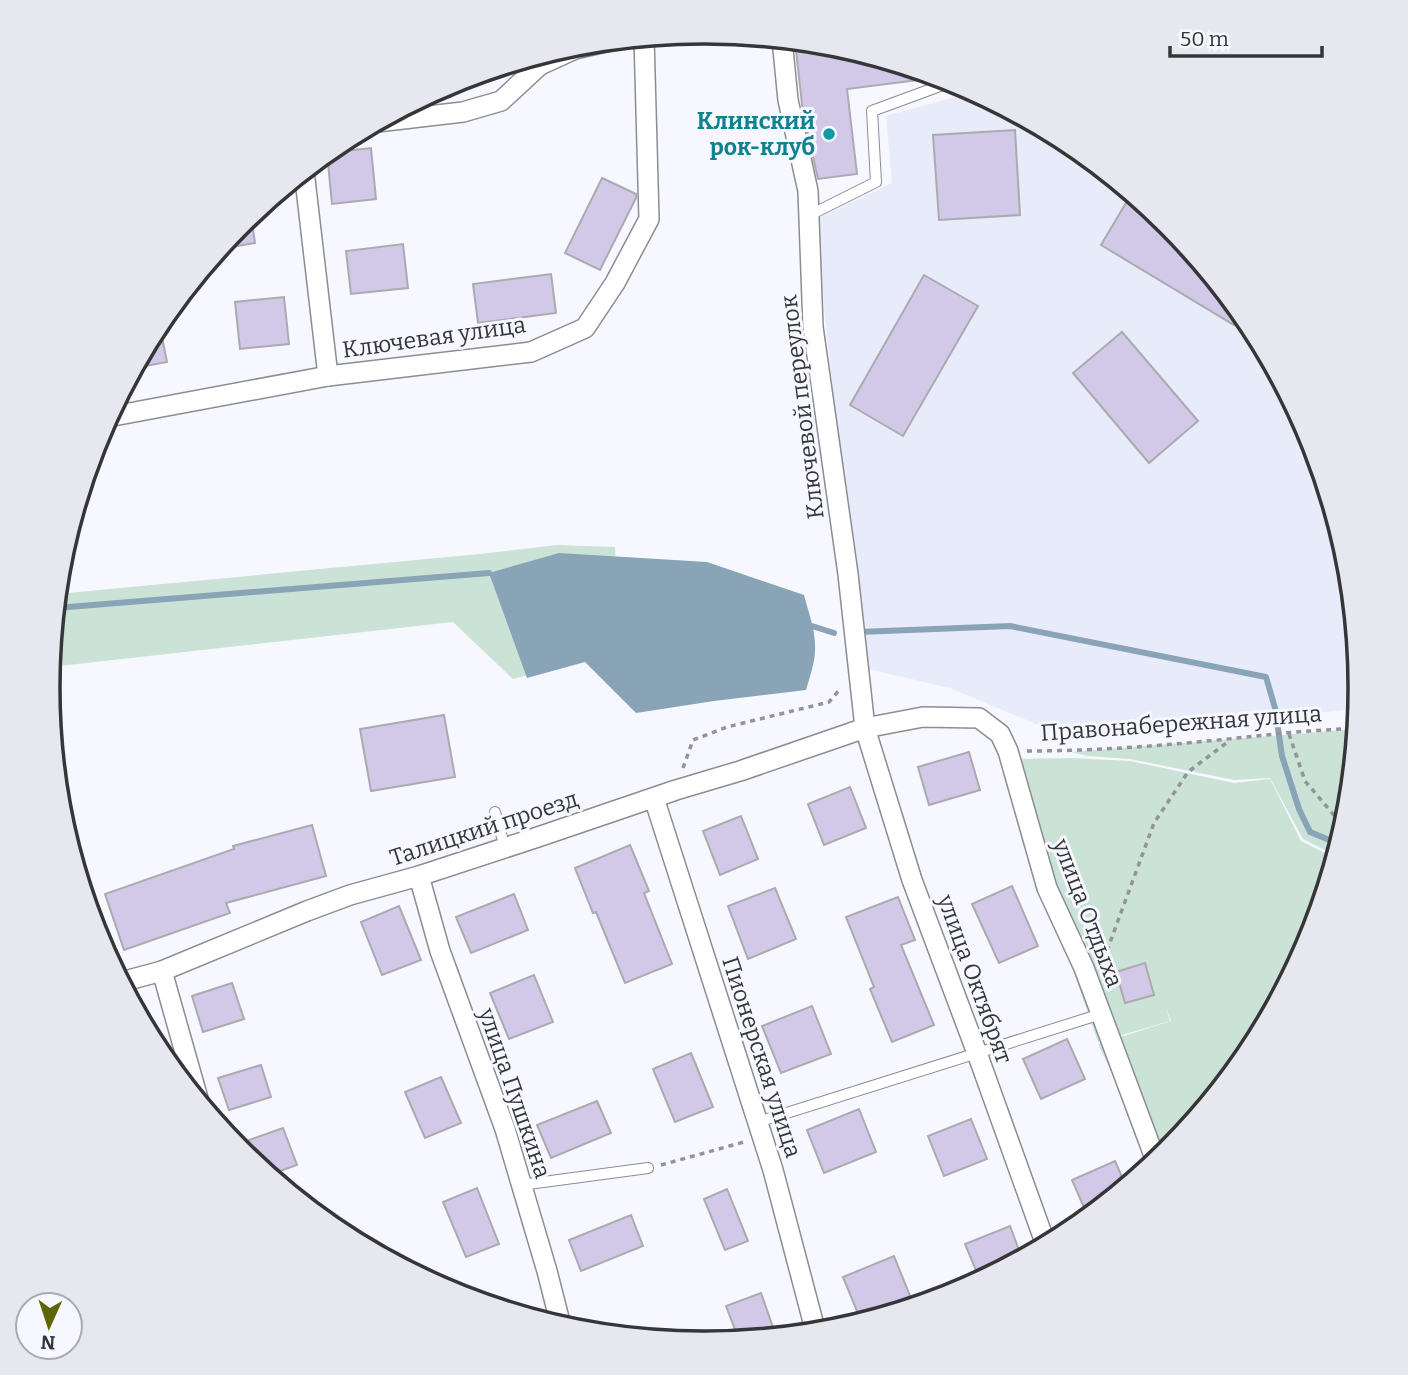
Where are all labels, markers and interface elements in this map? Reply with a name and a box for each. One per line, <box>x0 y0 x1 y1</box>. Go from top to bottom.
scale bar <box>1170 14 1322 58</box>
text: 50 m <box>1180 26 1229 52</box>
place label: Клинский рок-клуб <box>697 107 815 161</box>
marker: Клинский рок-клуб <box>821 126 837 142</box>
street label: Ключевой переулок <box>774 293 830 521</box>
street label: Ключевая улица <box>340 310 528 364</box>
street label: Правонабережная улица <box>1039 699 1323 747</box>
street label: Талицкий проезд <box>386 784 582 872</box>
street label: улица Отдыха <box>1046 834 1129 992</box>
street label: улица Октябрят <box>931 890 1019 1067</box>
street label: Пионерская улица <box>716 953 808 1162</box>
street label: улица Пушкина <box>472 1003 557 1182</box>
north arrow <box>14 1291 84 1361</box>
text: N <box>40 1331 56 1354</box>

